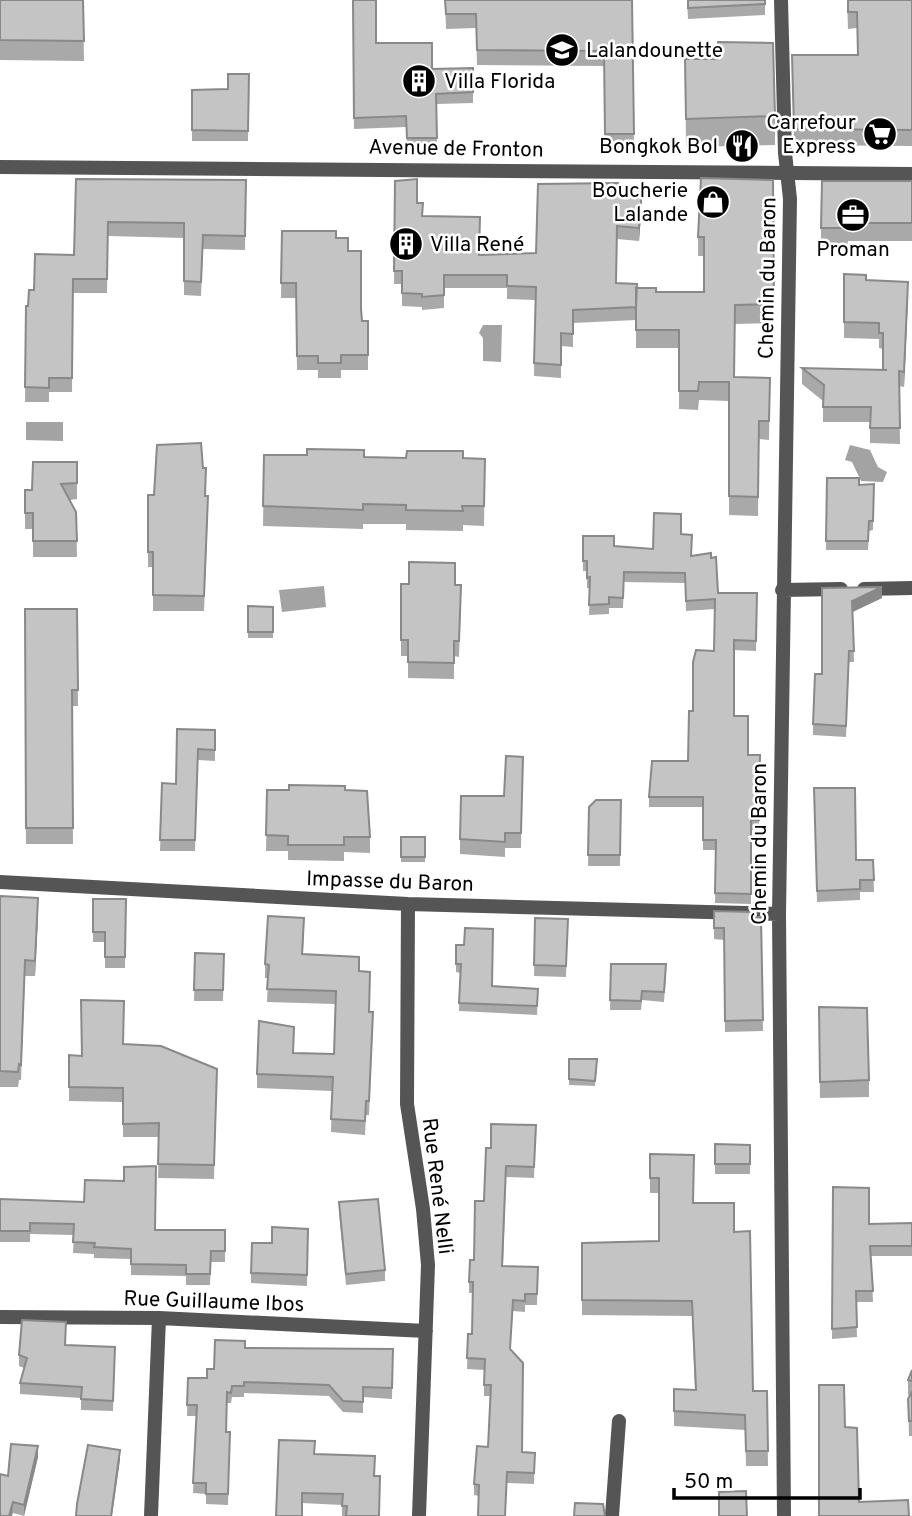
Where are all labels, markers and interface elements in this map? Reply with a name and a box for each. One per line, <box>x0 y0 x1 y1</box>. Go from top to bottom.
school or university icon: Lalandounette <box>543 31 581 69</box>
place label: Lalandounette <box>586 38 723 65</box>
building icon: Villa Florida <box>400 62 438 100</box>
place label: Villa Florida <box>444 69 555 96</box>
place label: Carrefour Express <box>766 110 856 161</box>
supermarket icon: Carrefour Express <box>861 115 899 153</box>
restaurant icon: Bongkok Bol <box>723 127 761 165</box>
street label: Avenue de Fronton <box>368 134 544 165</box>
place label: Bongkok Bol <box>599 134 718 161</box>
place label: Boucherie Lalande <box>592 178 688 229</box>
shop icon: Boucherie Lalande <box>694 183 732 221</box>
office icon: Proman <box>834 196 872 234</box>
street label: Chemin du Baron <box>754 197 783 359</box>
building icon: Villa René <box>387 225 425 263</box>
place label: Villa René <box>430 232 524 259</box>
place label: Proman <box>816 237 890 264</box>
street label: Chemin du Baron <box>747 763 774 925</box>
street label: Impasse du Baron <box>306 866 474 899</box>
street label: Rue René Nelli <box>415 1116 458 1256</box>
street label: Rue Guillaume Ibos <box>123 1286 305 1319</box>
scale bar <box>674 1456 860 1500</box>
text: 50 m <box>684 1469 733 1496</box>

